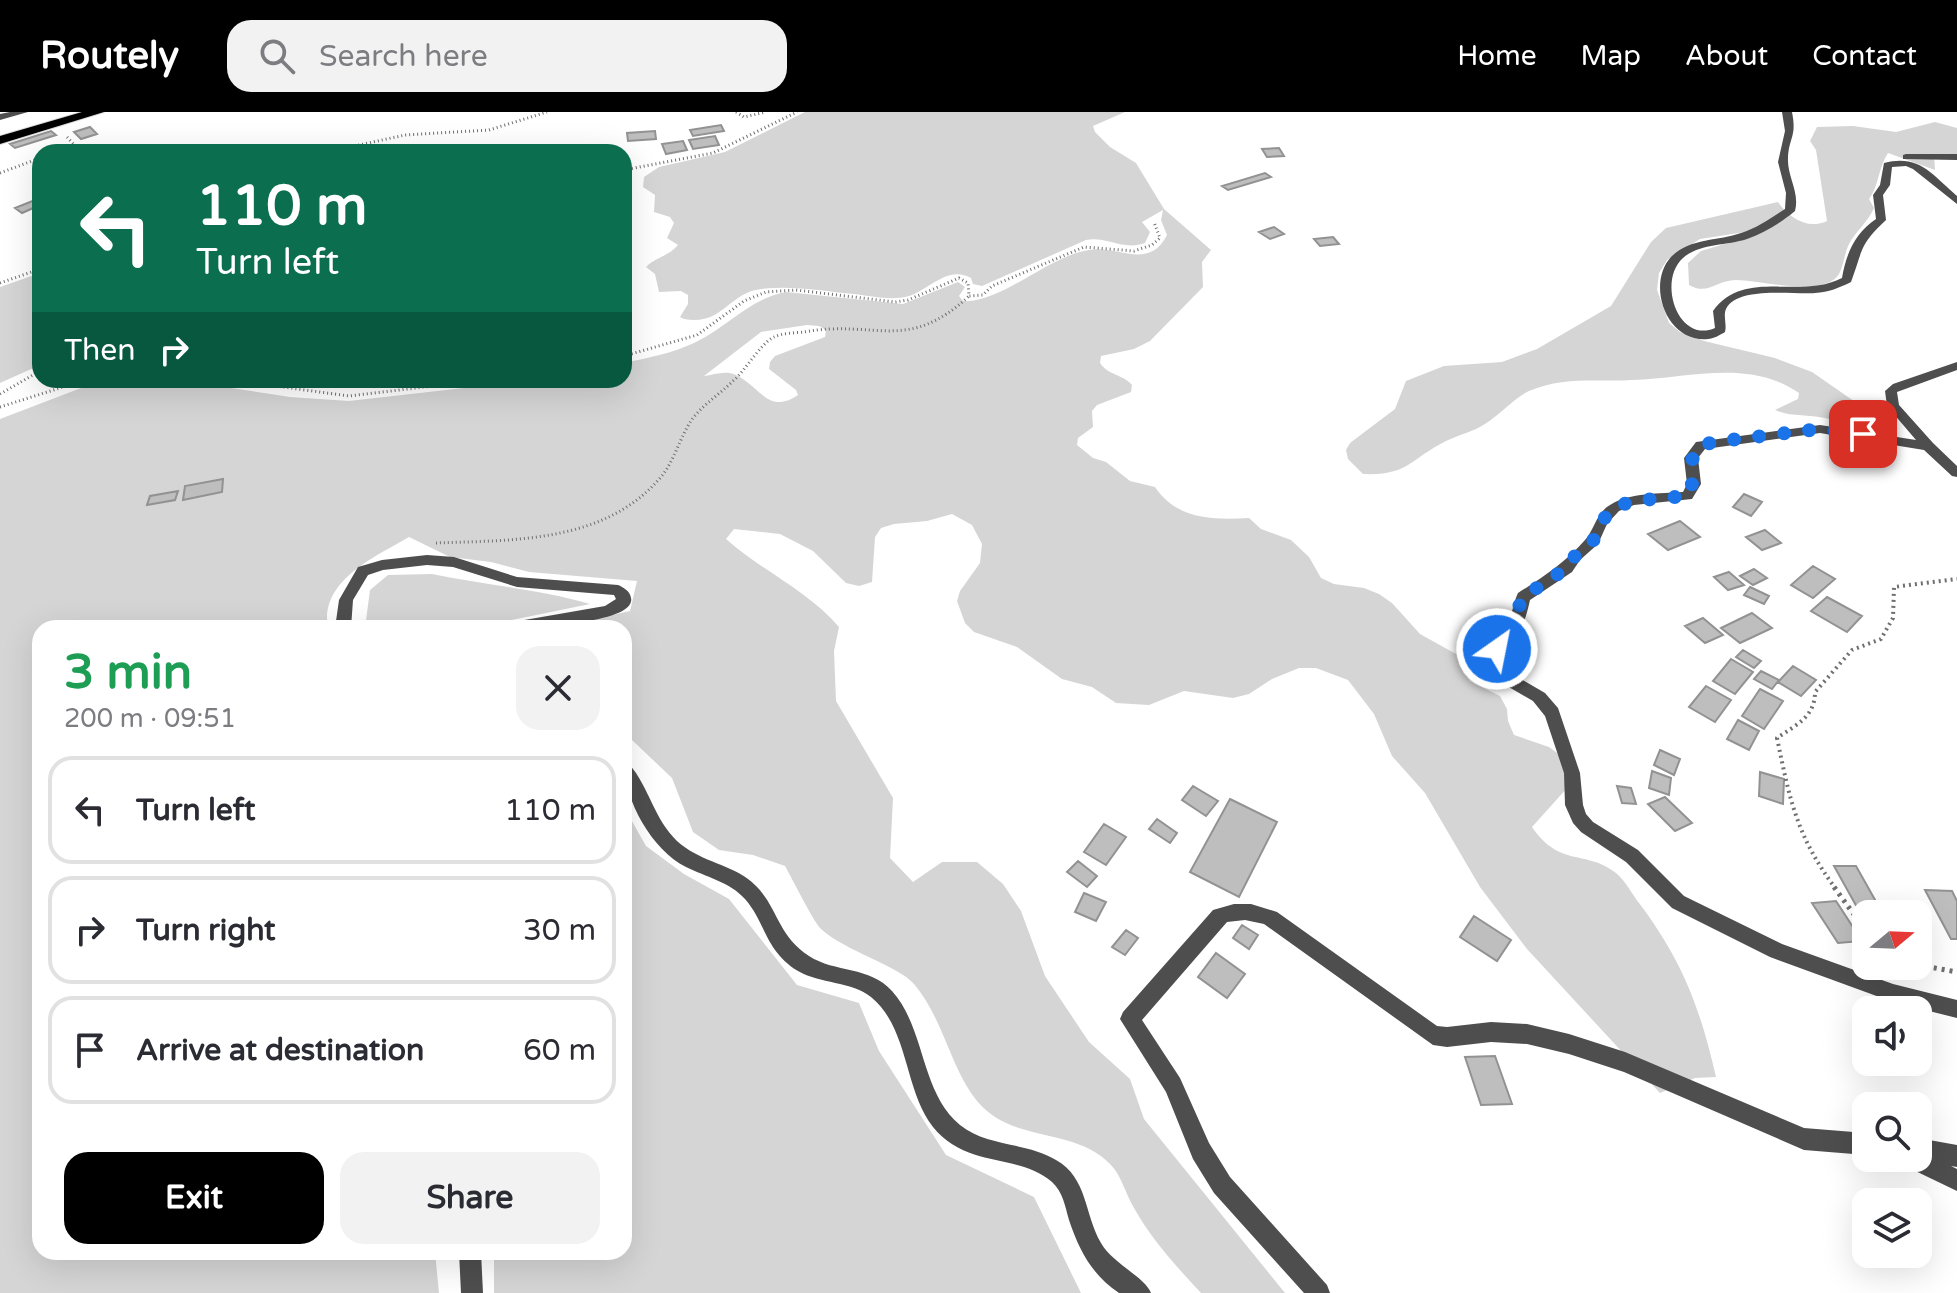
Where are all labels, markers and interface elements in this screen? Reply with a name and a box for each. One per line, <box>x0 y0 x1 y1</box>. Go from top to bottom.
search box <box>227 20 787 92</box>
text: Routely <box>40 33 179 79</box>
icon: search <box>255 34 299 78</box>
text: Search here <box>319 38 488 75</box>
text: Home <box>1457 39 1537 73</box>
text: Map <box>1581 39 1641 73</box>
text: About <box>1685 39 1768 73</box>
text: Contact <box>1812 39 1917 73</box>
text: 110 m <box>196 173 367 240</box>
icon: left <box>64 176 168 280</box>
text: Turn left <box>196 241 339 284</box>
icon: right <box>152 328 196 372</box>
text: Then <box>64 332 136 369</box>
pin <box>1829 400 1897 468</box>
icon: arrive <box>1841 412 1885 456</box>
position arrow <box>1455 607 1539 691</box>
text: 3 min <box>64 644 192 702</box>
button: close <box>516 646 600 730</box>
text: 200 m · 09:51 <box>64 703 236 734</box>
icon: left <box>68 788 112 832</box>
text: Turn left <box>136 792 255 829</box>
text: 110 m <box>504 792 596 829</box>
north arrow <box>1852 900 1932 980</box>
map controls <box>1852 900 1932 1268</box>
icon: right <box>68 908 112 952</box>
text: Turn right <box>136 912 276 949</box>
text: 30 m <box>523 912 596 949</box>
button: sound <box>1852 996 1932 1076</box>
icon: arrive <box>68 1028 112 1072</box>
text: Arrive at destination <box>136 1032 424 1069</box>
text: 60 m <box>523 1032 596 1069</box>
button: search <box>1852 1092 1932 1172</box>
button: Exit <box>64 1152 324 1244</box>
button: Share <box>340 1152 600 1244</box>
button: layers <box>1852 1188 1932 1268</box>

